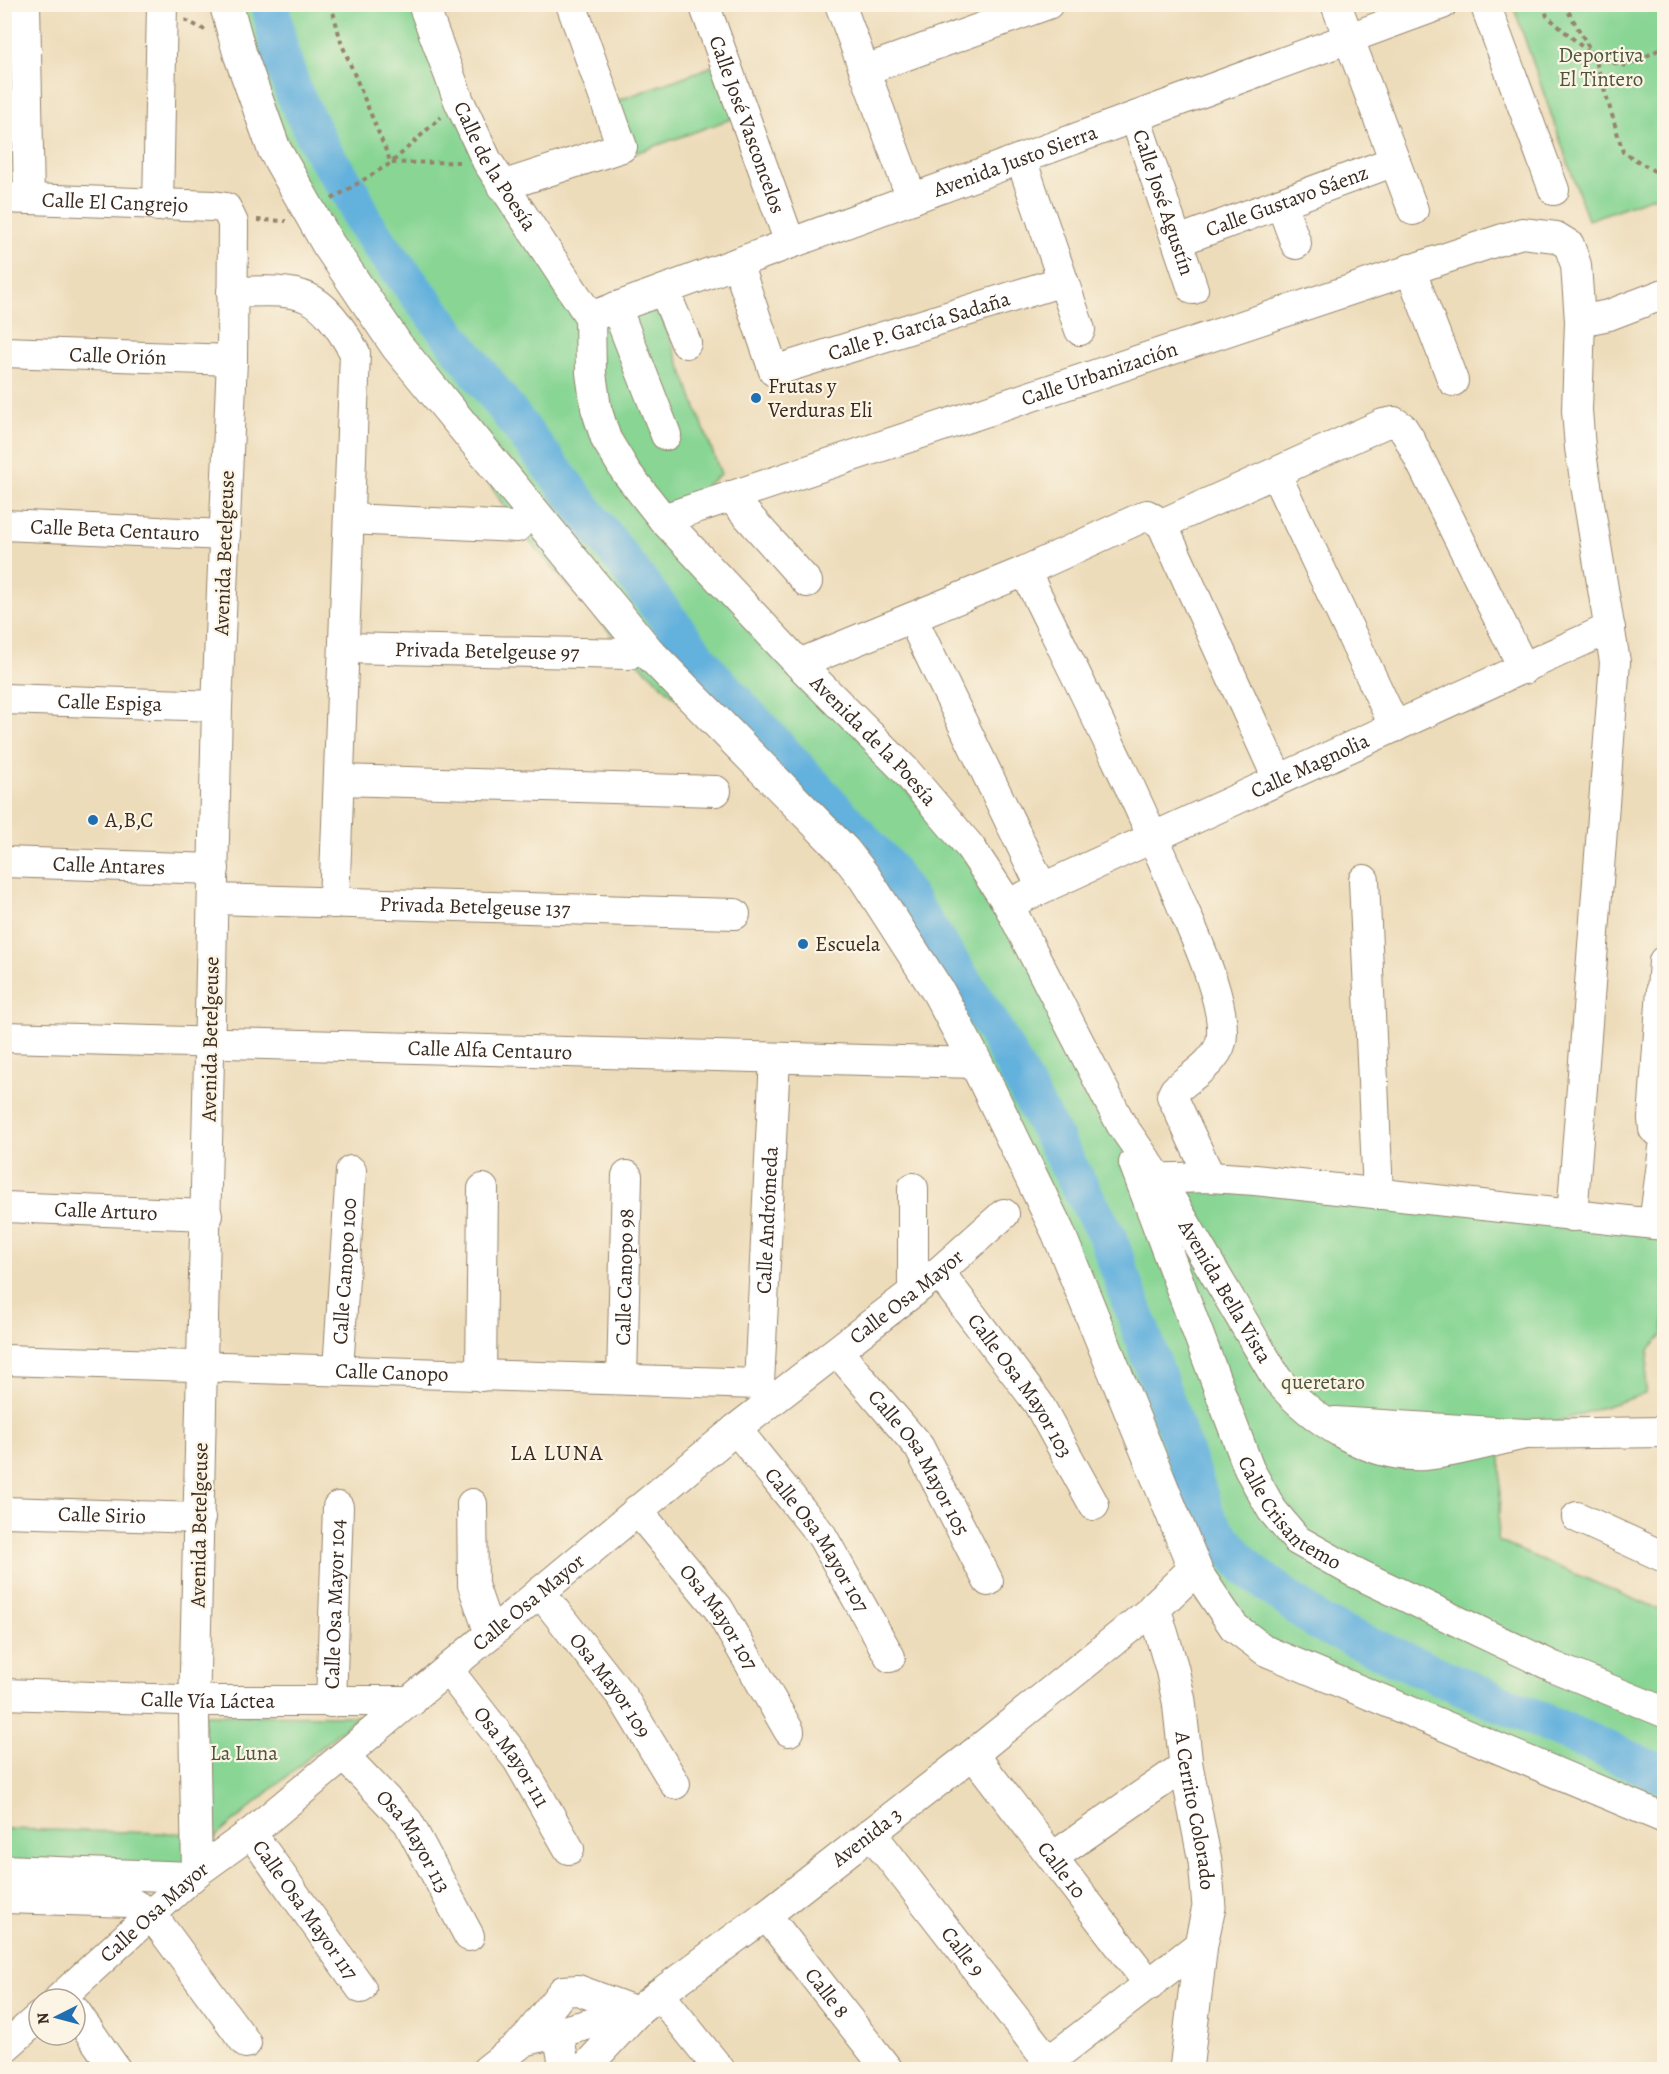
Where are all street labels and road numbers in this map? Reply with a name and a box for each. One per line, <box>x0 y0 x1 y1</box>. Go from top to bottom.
street label: Calle José Vasconcelos <box>702 32 792 217</box>
street label: Calle de la Poesía <box>447 97 543 237</box>
street label: Avenida Justo Sierra <box>928 118 1101 204</box>
street label: Calle José Agustín <box>1126 126 1201 279</box>
street label: Calle Gustavo Sáenz <box>1202 158 1372 244</box>
street label: Calle El Cangrejo <box>41 185 189 219</box>
street label: Calle P. García Sadaña <box>824 284 1014 367</box>
street label: Calle Urbanización <box>1018 334 1181 413</box>
street label: Calle Orión <box>69 340 167 372</box>
street label: Avenida Betelgeuse <box>207 470 241 637</box>
street label: Calle Beta Centauro <box>30 512 200 548</box>
street label: Privada Betelgeuse 97 <box>394 635 580 667</box>
street label: Avenida de la Poesía <box>803 668 943 812</box>
street label: Calle Espiga <box>57 687 163 718</box>
street label: Calle Magnolia <box>1246 726 1374 805</box>
street label: Calle Antares <box>52 850 166 881</box>
street label: Privada Betelgeuse 137 <box>379 890 571 923</box>
street label: Avenida Betelgeuse <box>195 956 225 1123</box>
street label: Calle Alfa Centauro <box>407 1034 572 1066</box>
street label: Calle Andrómeda <box>749 1146 785 1295</box>
street label: Calle Arturo <box>54 1195 158 1227</box>
street label: Calle Canopo 100 <box>326 1197 363 1345</box>
street label: Calle Canopo 98 <box>609 1208 640 1346</box>
street label: Avenida Bella Vista <box>1172 1214 1279 1368</box>
street label: Calle Osa Mayor <box>843 1243 969 1350</box>
street label: Calle Osa Mayor 103 <box>961 1308 1079 1463</box>
street label: Calle Canopo <box>335 1357 449 1388</box>
street label: Calle Osa Mayor 105 <box>862 1383 976 1541</box>
street label: Avenida Betelgeuse <box>184 1442 214 1609</box>
street label: Calle Crisantemo <box>1231 1452 1346 1576</box>
street label: Calle Osa Mayor 107 <box>758 1462 876 1618</box>
street label: Calle Sirio <box>57 1500 146 1530</box>
street label: Calle Osa Mayor 104 <box>317 1518 352 1690</box>
street label: Calle Osa Mayor <box>466 1547 590 1657</box>
street label: Osa Mayor 107 <box>673 1558 765 1675</box>
street label: Osa Mayor 109 <box>563 1627 658 1743</box>
street label: Calle Vía Láctea <box>140 1685 275 1715</box>
street label: Osa Mayor 111 <box>467 1700 556 1813</box>
street label: A Cerrito Colorado <box>1168 1729 1221 1891</box>
street label: Osa Mayor 113 <box>370 1783 457 1898</box>
street label: Avenida 3 <box>825 1801 907 1874</box>
street label: Calle Osa Mayor 117 <box>246 1834 365 1985</box>
street label: Calle 10 <box>1031 1836 1093 1904</box>
street label: Calle Osa Mayor <box>94 1854 214 1969</box>
street label: Calle 9 <box>935 1921 991 1982</box>
street label: Calle 8 <box>799 1962 856 2024</box>

